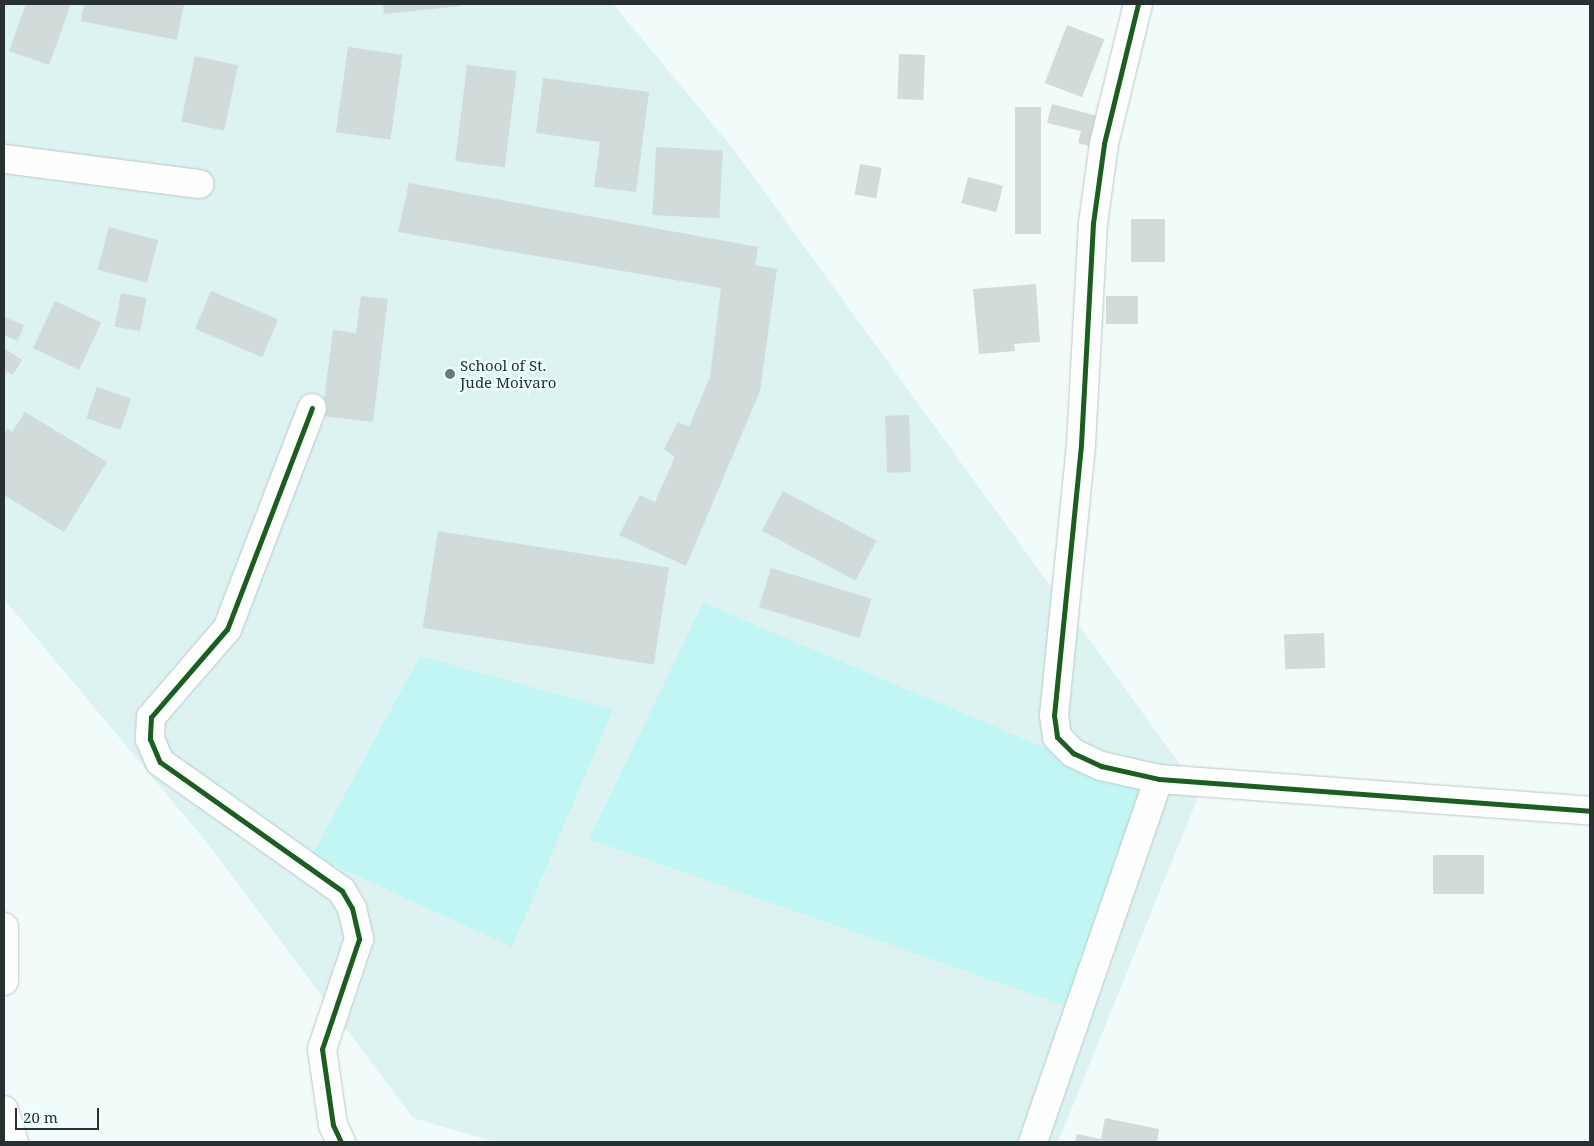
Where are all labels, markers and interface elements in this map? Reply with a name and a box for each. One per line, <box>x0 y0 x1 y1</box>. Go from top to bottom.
place label: School of St. Jude Moivaro <box>460 356 556 391</box>
marker: School of St. Jude Moivaro <box>444 368 456 380</box>
scale bar <box>18 1098 101 1130</box>
text: 20 m <box>23 1107 58 1127</box>

